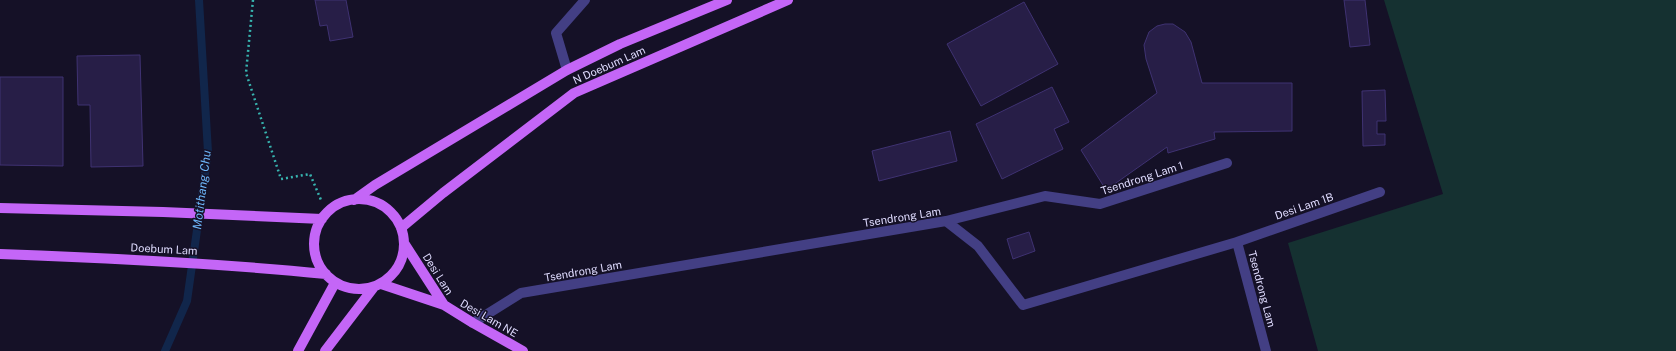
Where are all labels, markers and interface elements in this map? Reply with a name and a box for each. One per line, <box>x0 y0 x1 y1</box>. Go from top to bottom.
street label: N Doebum Lam <box>571 44 647 86</box>
water label: Motithang Chu <box>190 149 214 230</box>
street label: Tsendrong Lam 1 <box>1099 159 1185 197</box>
street label: Desi Lam 1B <box>1273 190 1335 222</box>
street label: Tsendrong Lam <box>862 205 942 229</box>
street label: Doebum Lam <box>130 241 198 257</box>
street label: Tsendrong Lam <box>1246 249 1278 329</box>
street label: Desi Lam <box>421 251 455 297</box>
street label: Tsendrong Lam <box>543 258 623 284</box>
street label: Desi Lam NE <box>458 297 520 339</box>

